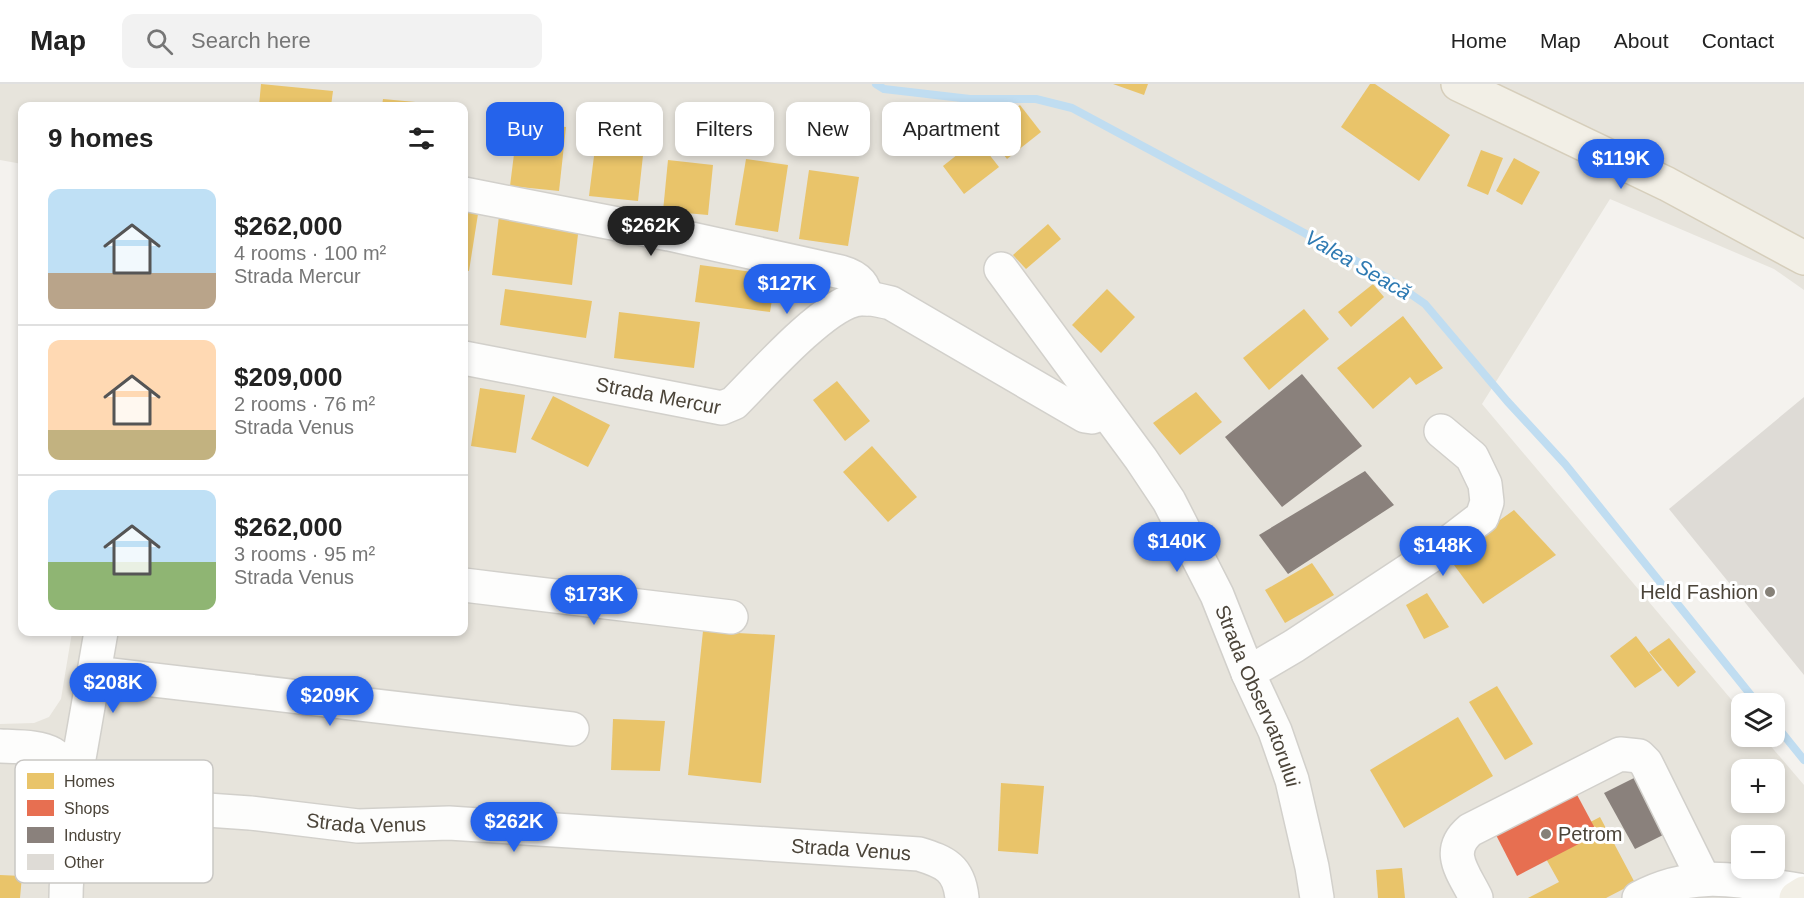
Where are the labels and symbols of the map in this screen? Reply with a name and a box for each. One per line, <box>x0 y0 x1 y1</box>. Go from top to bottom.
pin: $119K <box>1579 139 1663 190</box>
pin: $262K <box>609 206 693 257</box>
water label: Valea Seacă <box>1301 225 1415 304</box>
pin: $127K <box>745 264 829 315</box>
street label: Strada Mercur <box>594 373 723 419</box>
pin: $140K <box>1135 522 1219 573</box>
pin: $148K <box>1401 526 1485 577</box>
pin: $173K <box>552 575 636 626</box>
place label: Held Fashion <box>1640 581 1758 603</box>
marker: Held Fashion <box>1763 585 1777 599</box>
street label: Strada Observatorului <box>1211 602 1304 789</box>
pin: $208K <box>71 663 155 714</box>
pin: $209K <box>288 676 372 727</box>
legend <box>15 760 213 883</box>
text: Homes <box>64 773 115 790</box>
text: Shops <box>64 800 109 817</box>
pin: $262K <box>472 802 556 853</box>
street label: Strada Venus <box>305 809 426 837</box>
place label: Petrom <box>1558 823 1622 845</box>
text: Industry <box>64 827 121 844</box>
marker: Petrom <box>1539 827 1553 841</box>
street label: Strada Venus <box>790 835 912 864</box>
text: Other <box>64 854 105 871</box>

